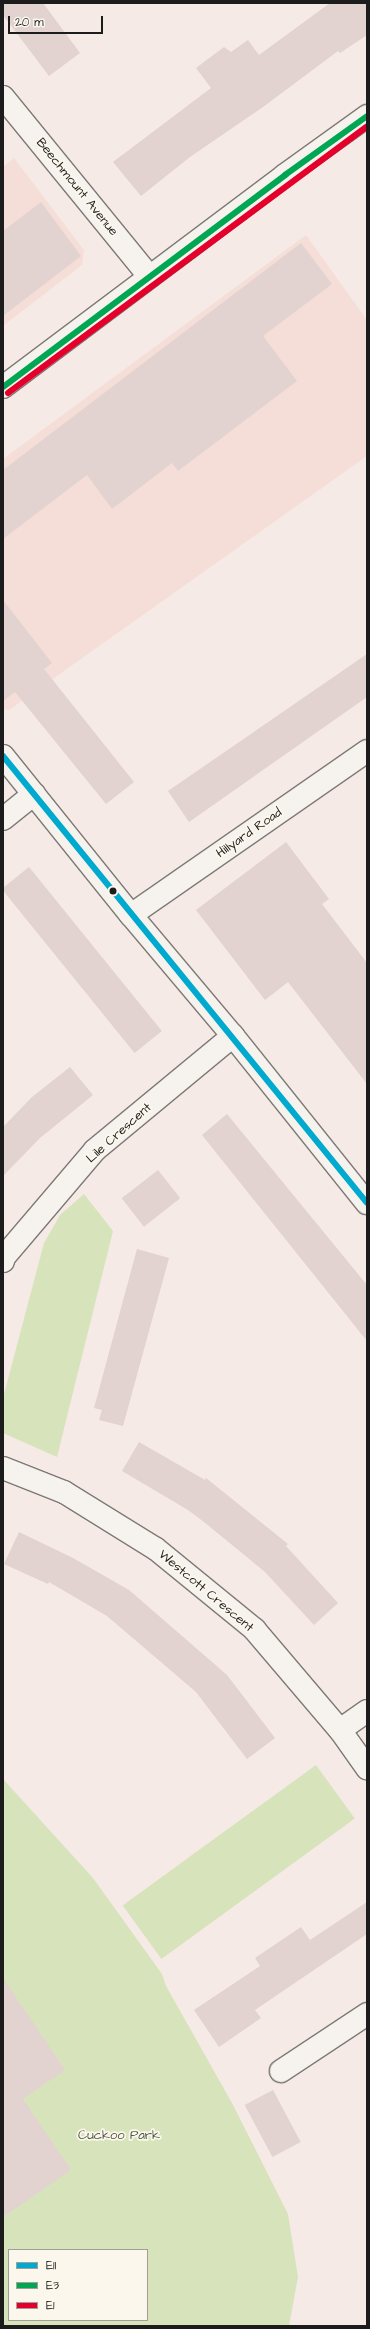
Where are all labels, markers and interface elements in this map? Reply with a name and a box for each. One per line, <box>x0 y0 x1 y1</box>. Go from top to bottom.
scale bar <box>10 8 105 34</box>
text: 20 m <box>15 14 44 31</box>
street label: Beechmount Avenue <box>33 135 121 239</box>
street label: Hillyard Road <box>213 805 285 861</box>
unlabelled marker <box>108 886 118 896</box>
street label: Lile Crescent <box>83 1100 155 1166</box>
street label: Westcott Crescent <box>155 1547 257 1635</box>
park label: Cuckoo Park <box>78 2127 160 2143</box>
legend <box>8 2249 148 2321</box>
text: E11 <box>46 2257 56 2274</box>
text: E3 <box>46 2277 59 2294</box>
text: E1 <box>46 2297 55 2314</box>

